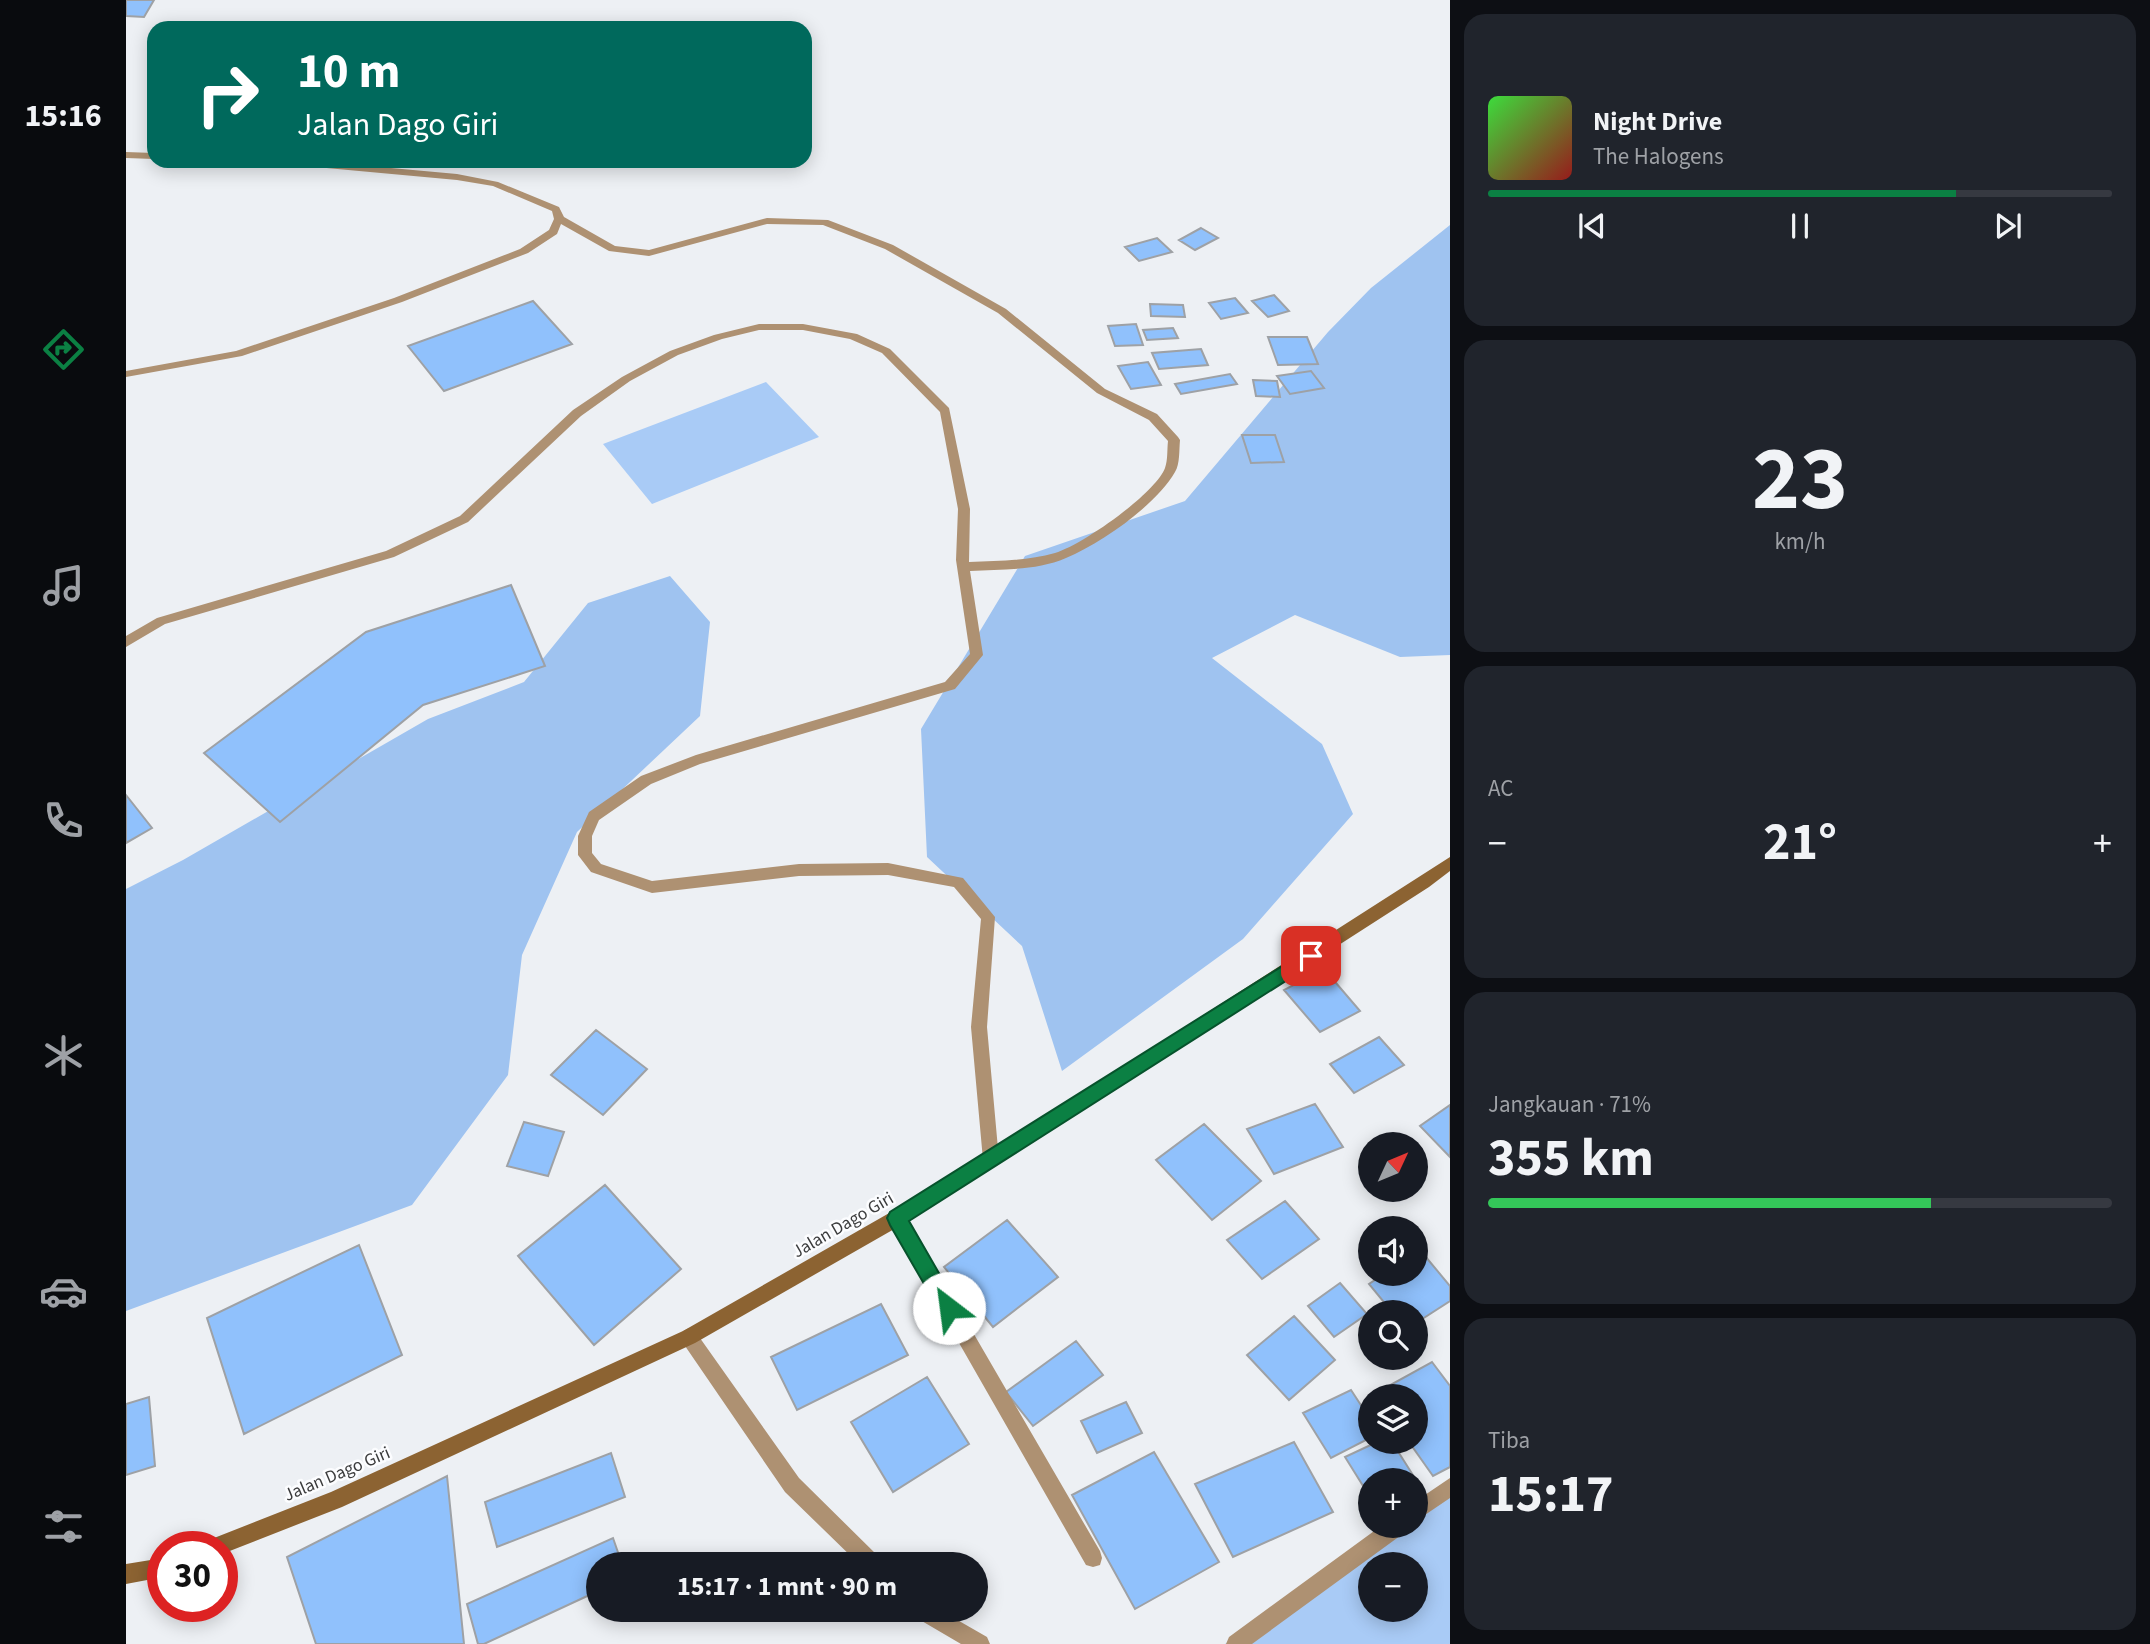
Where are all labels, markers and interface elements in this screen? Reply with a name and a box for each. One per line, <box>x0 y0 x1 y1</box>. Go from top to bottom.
text: 10 m <box>297 37 401 107</box>
icon: right <box>182 49 273 140</box>
text: 15:16 <box>24 93 102 139</box>
text: Jalan Dago Giri <box>297 102 498 148</box>
text: Night Drive <box>1593 103 1722 140</box>
text: The Halogens <box>1593 140 1724 173</box>
icon: previous <box>1573 207 1611 245</box>
icon: pause <box>1781 207 1819 245</box>
icon: next <box>1989 207 2027 245</box>
icon: directions <box>39 325 88 374</box>
text: 23 <box>1752 415 1848 544</box>
text: km/h <box>1774 525 1826 558</box>
icon: music <box>39 561 88 610</box>
text: AC <box>1488 772 1513 805</box>
icon: phone <box>39 796 88 845</box>
text: 21° <box>1763 806 1837 880</box>
text: − <box>1488 817 1507 871</box>
text: + <box>2093 817 2112 871</box>
pin <box>1281 926 1341 986</box>
icon: arrive <box>1292 937 1330 975</box>
icon: climate <box>39 1031 88 1080</box>
text: Jangkauan · 71% <box>1488 1088 1651 1121</box>
text: 355 km <box>1488 1122 1654 1196</box>
north arrow <box>1358 1132 1428 1202</box>
map controls <box>1358 1132 1428 1622</box>
street label: Jalan Dago Giri <box>788 1186 898 1264</box>
button: sound <box>1358 1216 1428 1286</box>
icon: car <box>39 1267 88 1316</box>
position arrow <box>912 1271 986 1345</box>
button: search <box>1358 1300 1428 1370</box>
button: layers <box>1358 1384 1428 1454</box>
text: Tiba <box>1488 1424 1530 1457</box>
street label: Jalan Dago Giri <box>280 1440 394 1508</box>
text: 15:17 <box>1488 1458 1613 1532</box>
button: + <box>1358 1468 1428 1538</box>
icon: filters <box>39 1502 88 1551</box>
speed limit sign: 30 <box>147 1531 238 1622</box>
button: − <box>1358 1552 1428 1622</box>
text: 15:17 · 1 mnt · 90 m <box>677 1568 897 1605</box>

